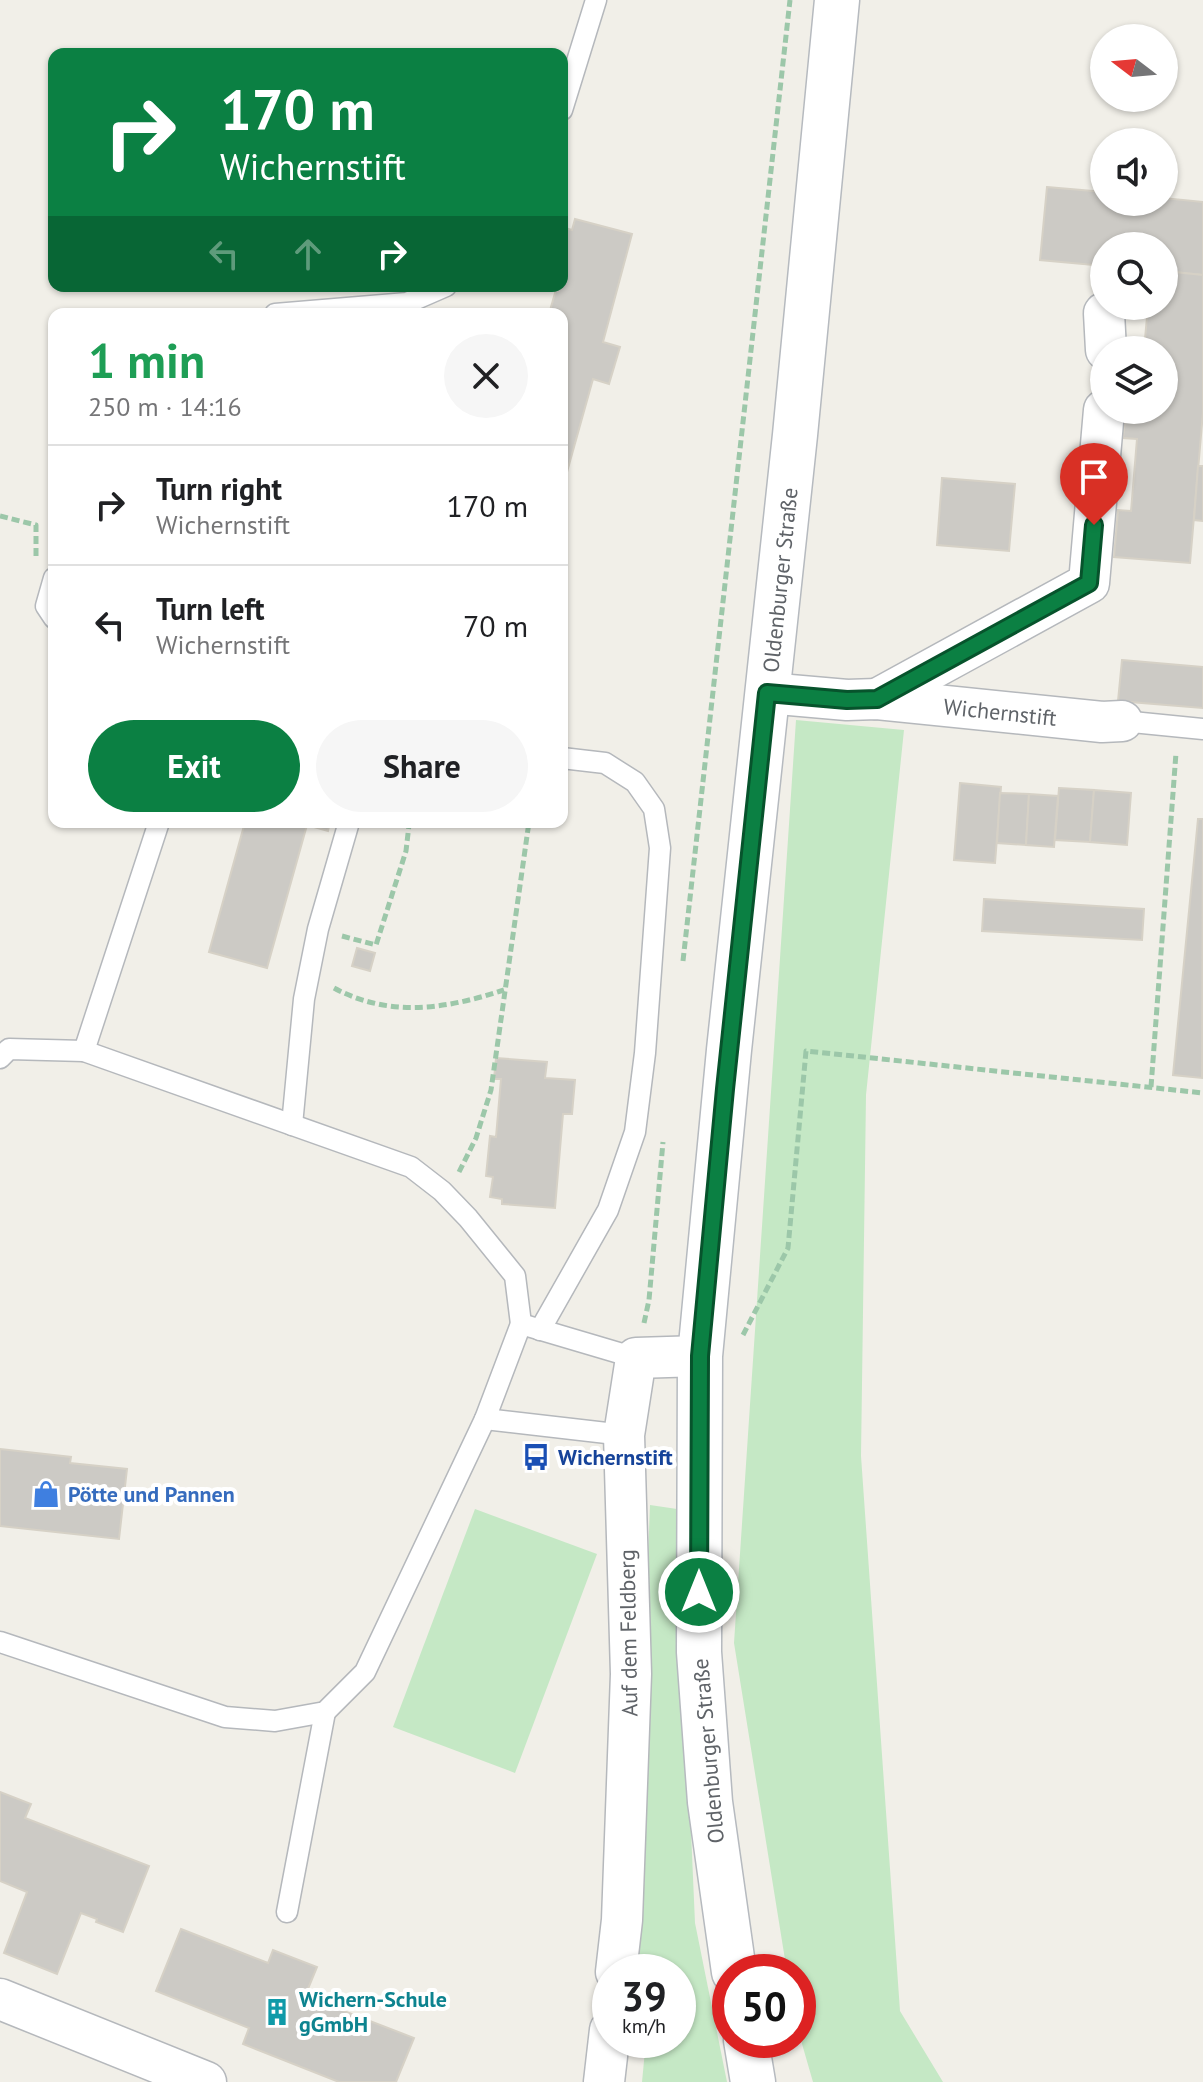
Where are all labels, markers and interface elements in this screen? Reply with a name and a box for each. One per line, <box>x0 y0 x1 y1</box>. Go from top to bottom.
north arrow <box>1090 24 1178 112</box>
map controls <box>1090 24 1178 424</box>
text: 170 m <box>220 73 375 145</box>
icon: right <box>88 80 192 184</box>
button: sound <box>1090 128 1178 216</box>
text: Wichernstift <box>220 143 406 190</box>
icon: left <box>202 232 246 276</box>
icon: ahead <box>286 232 330 276</box>
icon: right <box>370 232 414 276</box>
button: search <box>1090 232 1178 320</box>
text: 1 min <box>88 329 205 391</box>
button: close <box>444 334 528 418</box>
button: layers <box>1090 336 1178 424</box>
text: 250 m · 14:16 <box>88 390 242 423</box>
pin <box>1060 443 1128 525</box>
icon: arrive <box>1072 455 1116 499</box>
text: Turn right <box>156 469 282 508</box>
icon: right <box>88 483 132 527</box>
text: 170 m <box>447 486 528 525</box>
street label: Oldenburger Straße <box>756 486 804 674</box>
text: Wichernstift <box>156 508 290 541</box>
text: Turn left <box>156 589 264 628</box>
icon: left <box>88 603 132 647</box>
text: 70 m <box>463 606 528 645</box>
text: Wichernstift <box>156 628 290 661</box>
street label: Wichernstift <box>942 692 1058 732</box>
button: Exit <box>88 720 300 812</box>
button: Share <box>316 720 528 812</box>
bus stop icon: Wichernstift <box>521 1442 551 1472</box>
place label: Wichernstift <box>558 1443 673 1471</box>
shop icon: Pötte und Pannen <box>31 1479 61 1509</box>
place label: Pötte und Pannen <box>68 1480 235 1508</box>
street label: Auf dem Feldberg <box>613 1549 643 1717</box>
position arrow <box>657 1550 741 1634</box>
street label: Oldenburger Straße <box>686 1657 730 1845</box>
speed limit sign: 50 <box>712 1954 816 2058</box>
text: 39 <box>621 1970 667 2022</box>
place label: Wichern-Schule gGmbH <box>299 1985 447 2038</box>
building icon: Wichern-Schule gGmbH <box>262 1997 292 2027</box>
text: km/h <box>622 2013 666 2039</box>

